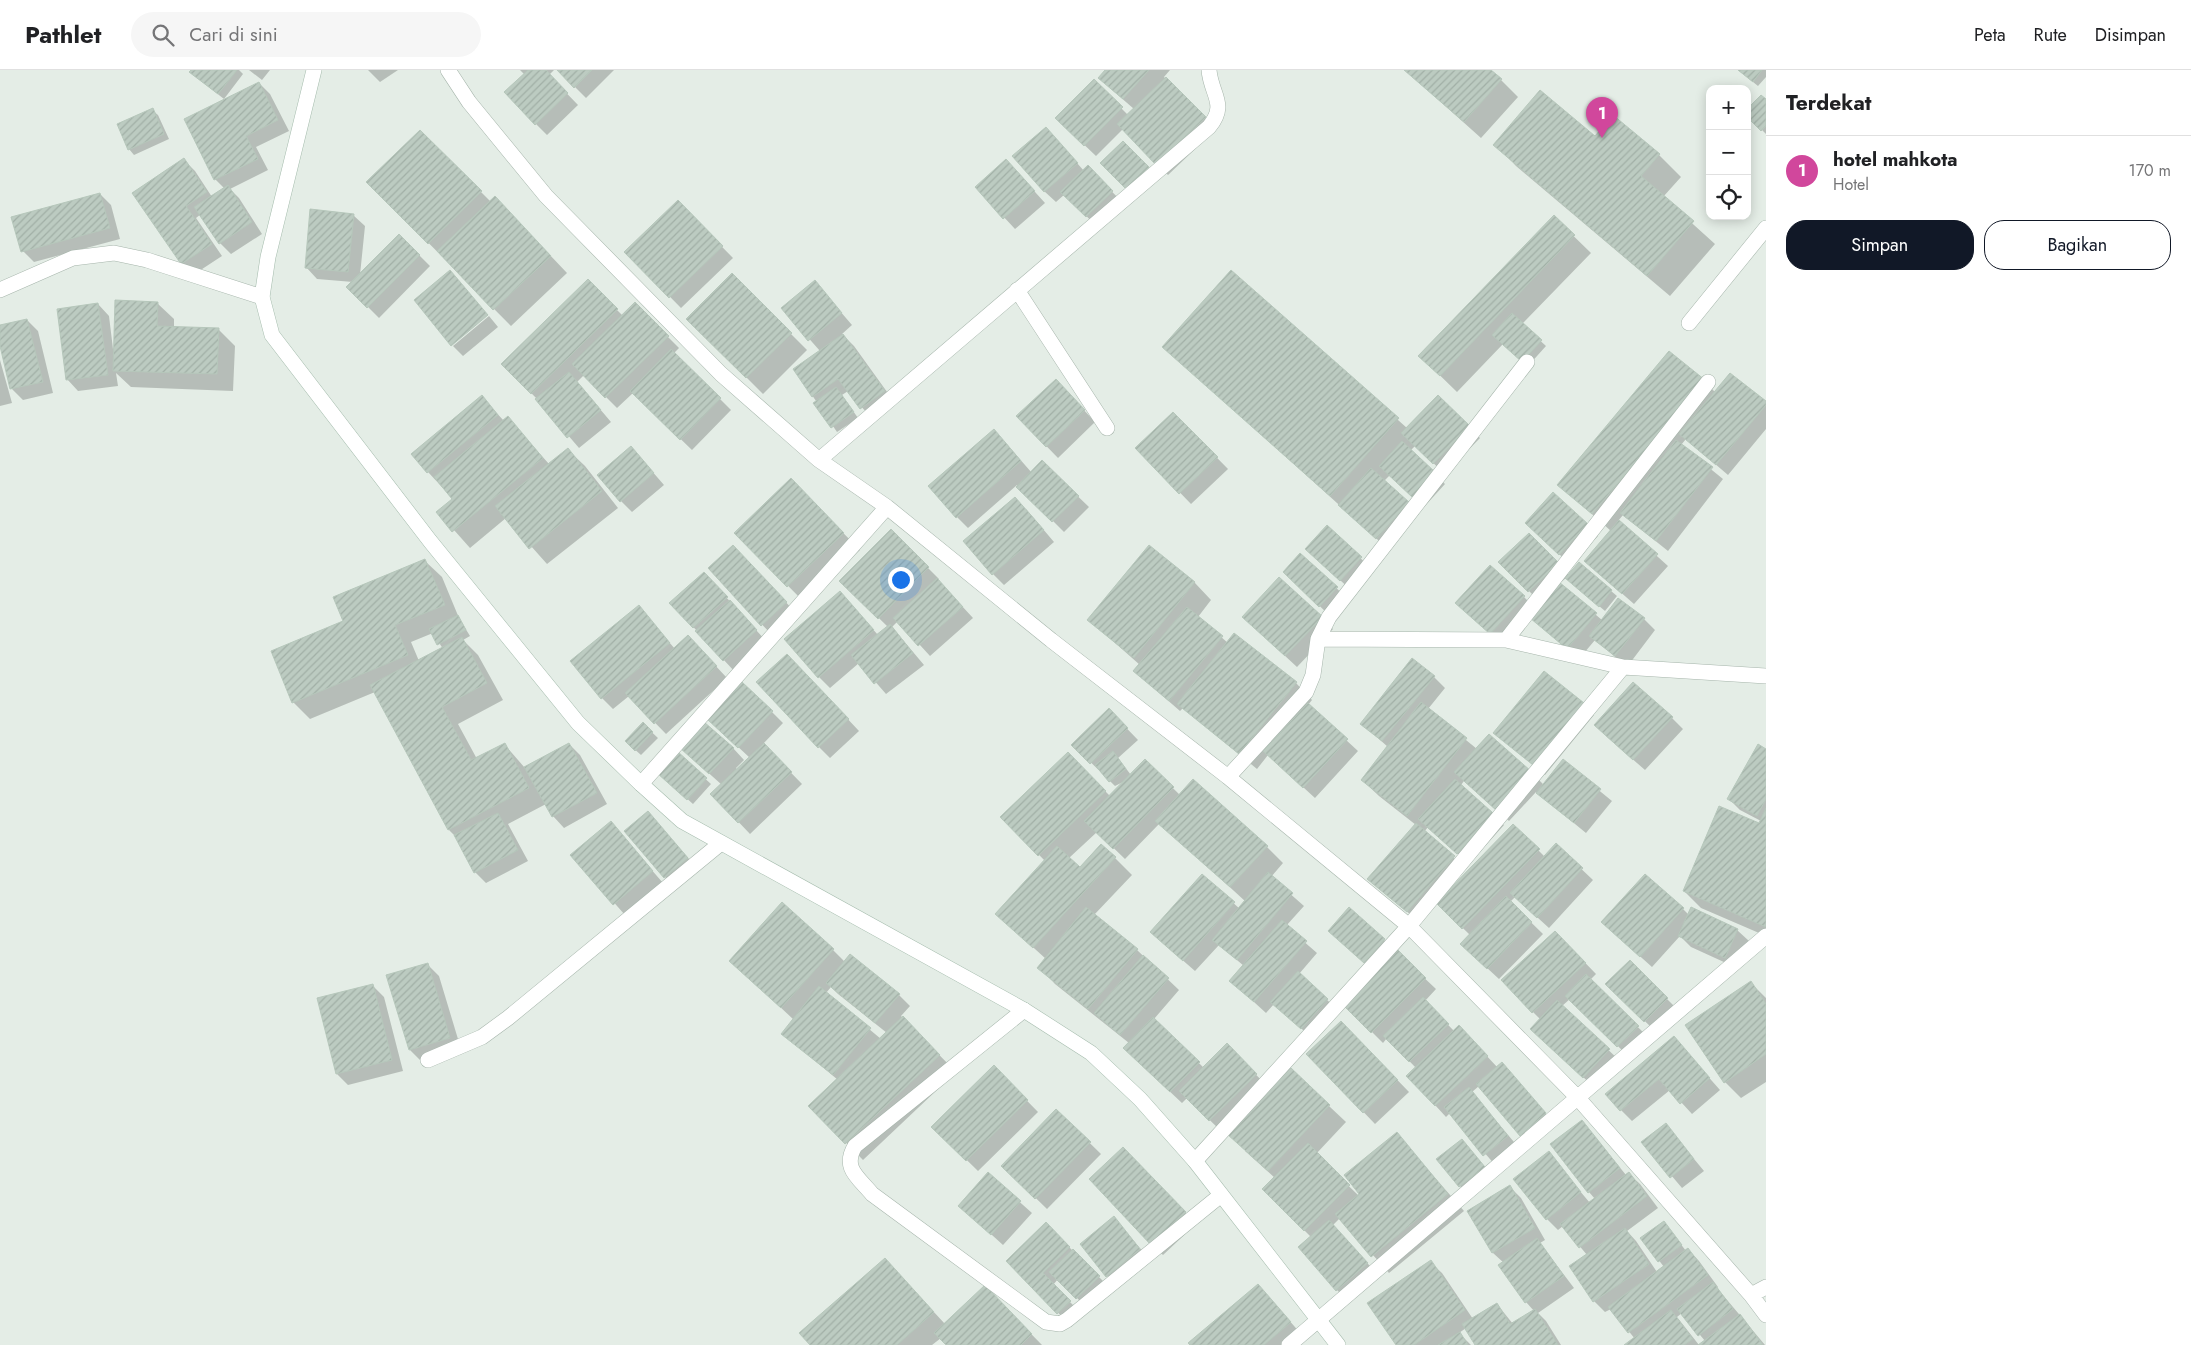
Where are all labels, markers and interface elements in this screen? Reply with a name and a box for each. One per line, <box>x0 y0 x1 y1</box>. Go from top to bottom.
search box <box>131 12 481 57</box>
text: Pathlet <box>25 17 101 52</box>
icon: search <box>149 21 177 49</box>
text: Cari di sini <box>189 21 278 48</box>
text: Peta <box>1974 22 2006 48</box>
text: Rute <box>2034 22 2067 48</box>
text: Disimpan <box>2095 22 2166 48</box>
map controls <box>1706 85 1751 220</box>
button: + <box>1706 85 1751 130</box>
text: Terdekat <box>1786 88 1871 118</box>
pin: 1 <box>1586 97 1618 138</box>
button: − <box>1706 130 1751 175</box>
text: hotel mahkota <box>1833 146 1958 173</box>
text: 1 <box>1798 159 1806 182</box>
text: 170 m <box>2129 159 2171 182</box>
text: Hotel <box>1833 173 1869 196</box>
button: locate <box>1706 175 1751 220</box>
button: Simpan <box>1786 220 1974 270</box>
button: Bagikan <box>1984 220 2171 270</box>
your location <box>888 567 914 593</box>

